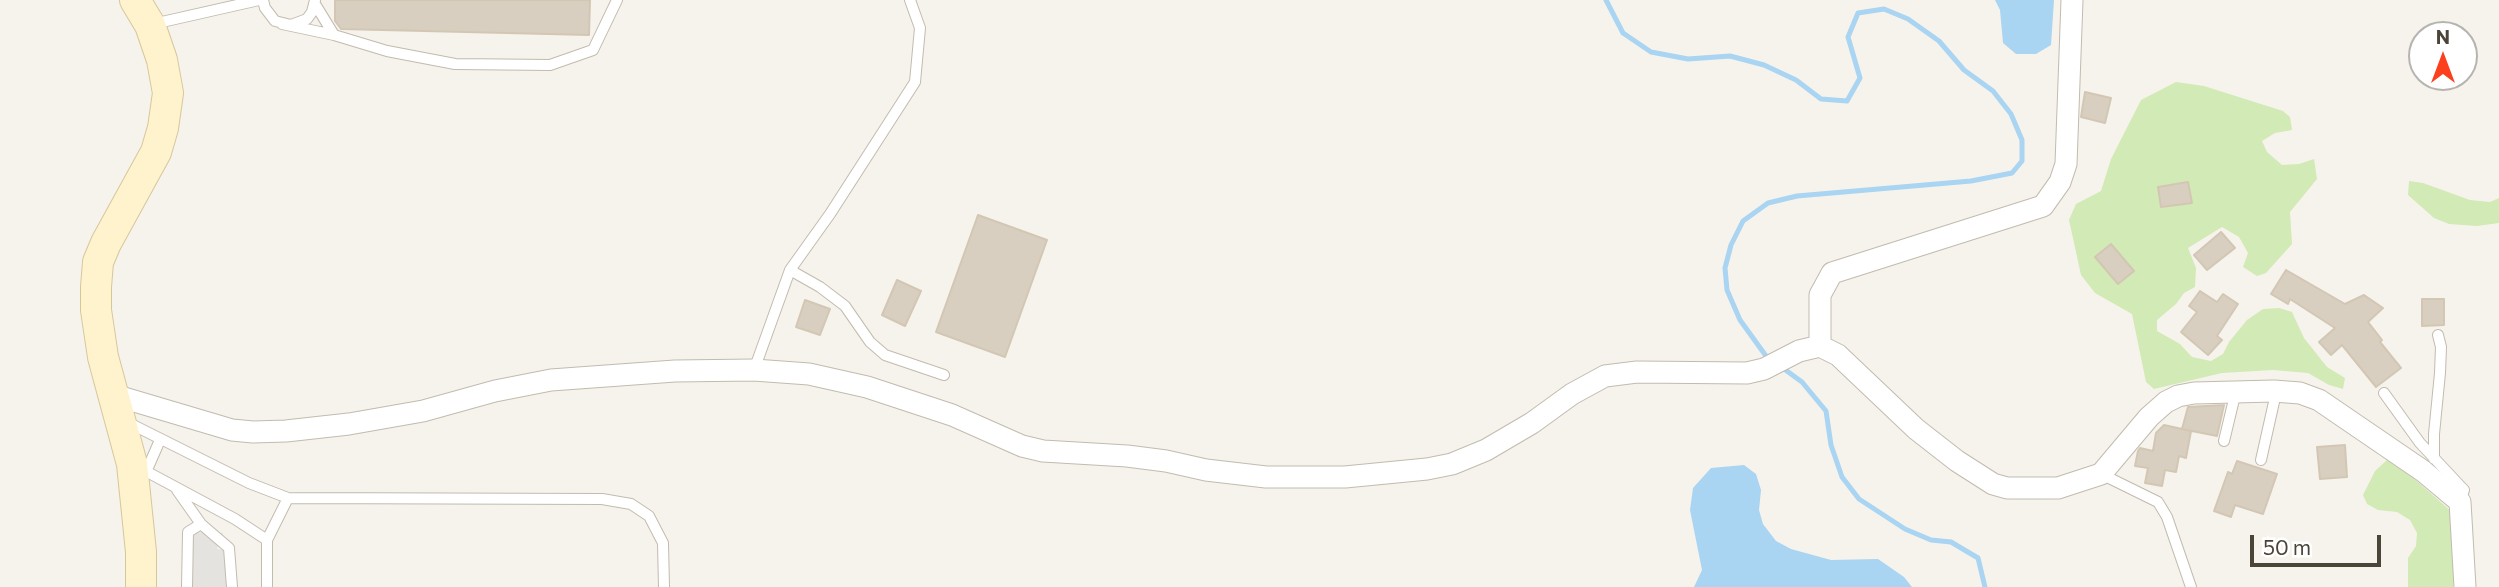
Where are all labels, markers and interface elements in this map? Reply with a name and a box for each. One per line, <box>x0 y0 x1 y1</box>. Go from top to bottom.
north arrow <box>2408 21 2478 91</box>
text: N <box>2436 25 2450 48</box>
scale bar <box>2254 520 2385 564</box>
text: 50 m <box>2263 534 2311 559</box>

